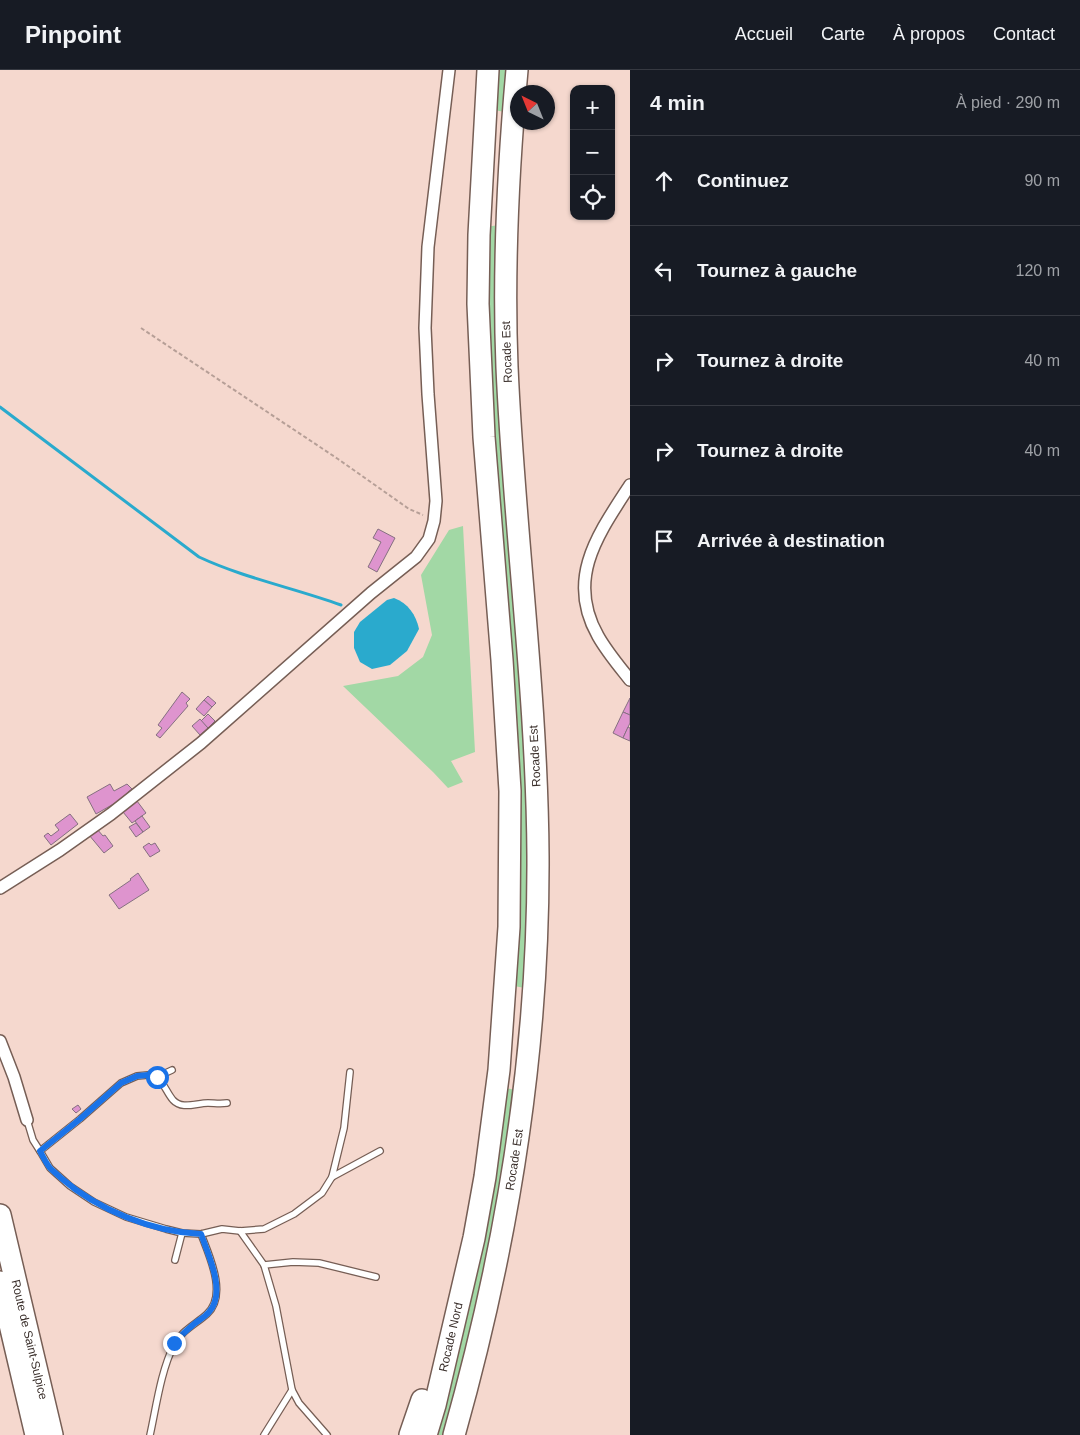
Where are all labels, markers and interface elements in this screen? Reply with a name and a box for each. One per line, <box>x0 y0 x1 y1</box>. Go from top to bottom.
text: Pinpoint <box>25 21 121 48</box>
text: Accueil <box>735 24 793 44</box>
text: Carte <box>821 24 865 44</box>
text: À propos <box>893 24 965 44</box>
text: Contact <box>993 24 1055 44</box>
north arrow <box>510 85 555 130</box>
map controls <box>570 85 615 220</box>
button: + <box>570 85 615 130</box>
text: 4 min <box>650 91 705 114</box>
text: À pied · 290 m <box>956 94 1060 111</box>
button: − <box>570 130 615 175</box>
icon: ahead <box>650 167 678 195</box>
text: Continuez <box>697 170 789 191</box>
text: 90 m <box>1024 172 1060 189</box>
button: locate <box>570 175 615 220</box>
icon: left <box>650 257 678 285</box>
text: Tournez à gauche <box>697 260 857 281</box>
text: 120 m <box>1016 262 1060 279</box>
street label: Rocade Est <box>499 320 515 383</box>
icon: right <box>650 347 678 375</box>
text: Tournez à droite <box>697 350 843 371</box>
text: 40 m <box>1024 352 1060 369</box>
icon: right <box>650 437 678 465</box>
text: Tournez à droite <box>697 440 843 461</box>
text: 40 m <box>1024 442 1060 459</box>
icon: arrive <box>650 527 678 555</box>
text: Arrivée à destination <box>697 530 885 551</box>
street label: Rocade Est <box>526 724 544 787</box>
route start <box>146 1066 169 1089</box>
street label: Rocade Est <box>503 1127 526 1192</box>
street label: Route de Saint-Sulpice <box>8 1278 50 1401</box>
street label: Rocade Nord <box>436 1301 466 1373</box>
route end <box>163 1332 186 1355</box>

